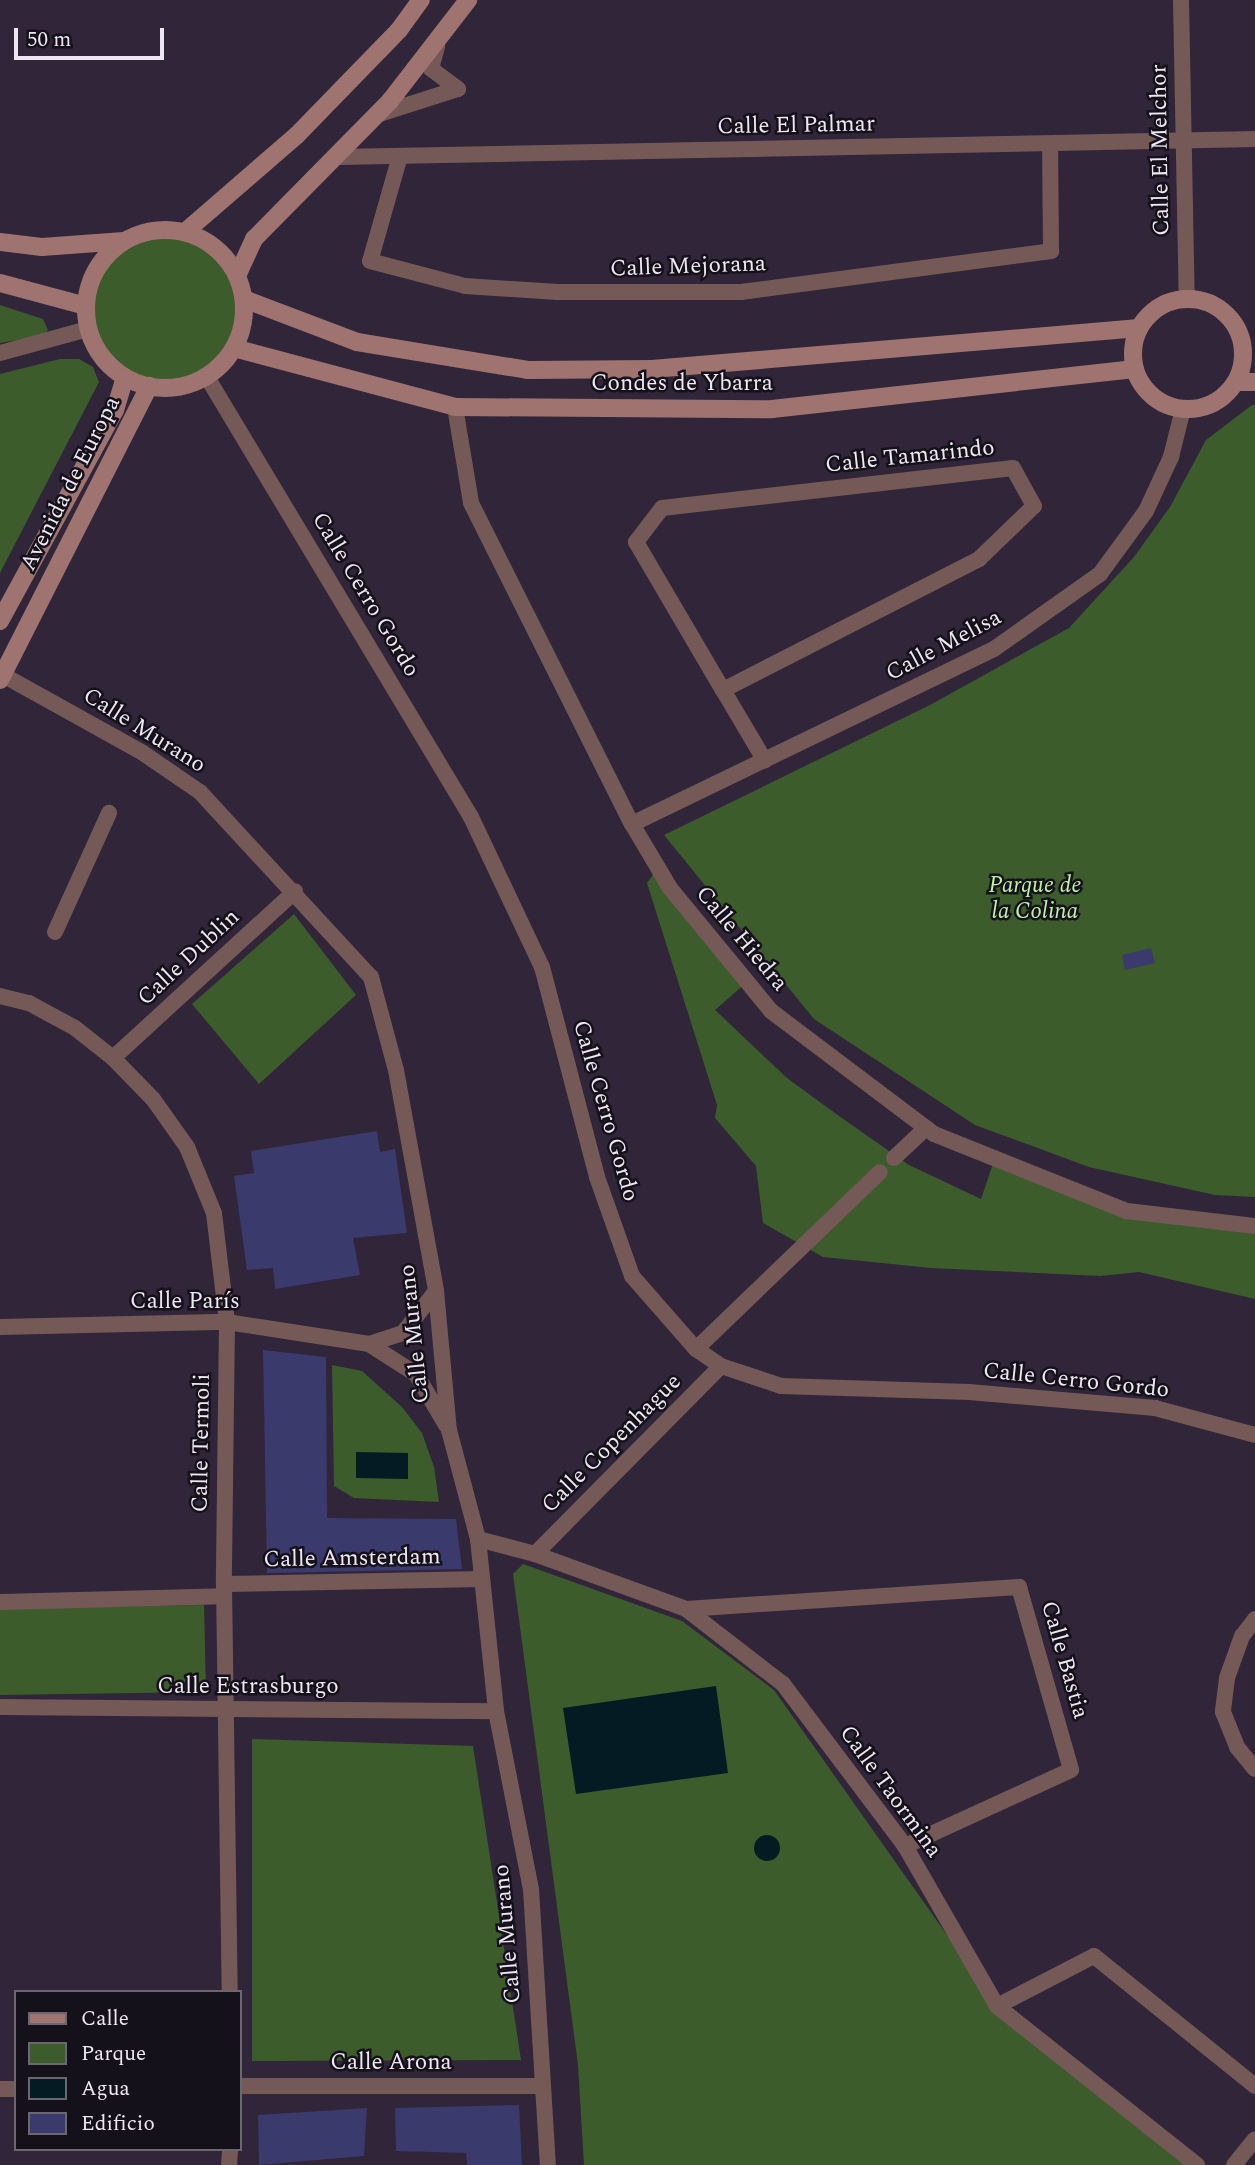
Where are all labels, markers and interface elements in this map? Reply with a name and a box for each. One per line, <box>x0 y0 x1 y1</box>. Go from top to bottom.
scale bar <box>18 14 168 58</box>
text: 50 m <box>27 24 71 56</box>
street label: Calle El Melchor <box>1146 64 1176 236</box>
street label: Calle El Palmar <box>717 111 875 141</box>
street label: Calle Mejorana <box>609 250 767 284</box>
street label: Condes de Ybarra <box>591 370 773 398</box>
street label: Avenida de Europa <box>15 392 127 576</box>
street label: Calle Tamarindo <box>824 434 996 480</box>
street label: Calle Cerro Gordo <box>305 508 425 682</box>
street label: Calle Melisa <box>882 604 1006 688</box>
street label: Calle Murano <box>77 682 211 780</box>
park label: Parque de la Colina <box>988 872 1082 926</box>
street label: Calle Hiedra <box>689 881 793 997</box>
street label: Calle Dublin <box>132 904 246 1012</box>
street label: Calle Cerro Gordo <box>566 1017 644 1205</box>
street label: Calle Murano <box>394 1263 436 1405</box>
street label: Calle París <box>130 1288 240 1316</box>
street label: Calle Cerro Gordo <box>982 1358 1170 1404</box>
street label: Calle Copenhague <box>536 1368 688 1520</box>
street label: Calle Termoli <box>187 1373 217 1513</box>
street label: Calle Amsterdam <box>263 1544 441 1574</box>
street label: Calle Bastia <box>1034 1598 1094 1722</box>
street label: Calle Estrasburgo <box>157 1673 339 1701</box>
street label: Calle Taormina <box>833 1720 947 1864</box>
street label: Calle Murano <box>488 1863 528 2005</box>
legend <box>14 1990 242 2151</box>
text: Calle <box>81 2003 129 2035</box>
text: Parque <box>81 2038 146 2070</box>
street label: Calle Arona <box>330 2049 452 2077</box>
text: Agua <box>81 2073 130 2105</box>
text: Edificio <box>81 2108 155 2140</box>

